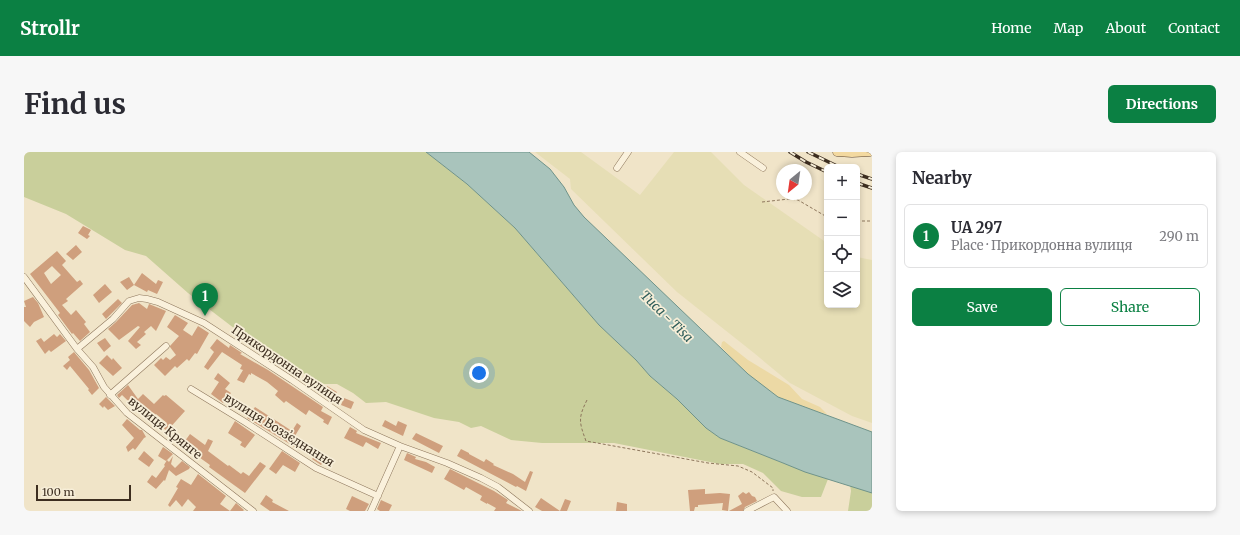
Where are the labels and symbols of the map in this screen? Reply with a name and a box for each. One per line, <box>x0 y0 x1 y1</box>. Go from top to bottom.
north arrow <box>776 164 812 200</box>
pin: 1 <box>192 283 218 316</box>
water label: Тиса - Tisa <box>637 287 697 346</box>
street label: Прикордонна вулиця <box>229 322 346 407</box>
your location <box>469 363 489 383</box>
street label: вулиця Воззʼєднання <box>221 390 337 470</box>
street label: вулиця Крянге <box>125 393 205 462</box>
scale bar <box>36 483 131 502</box>

